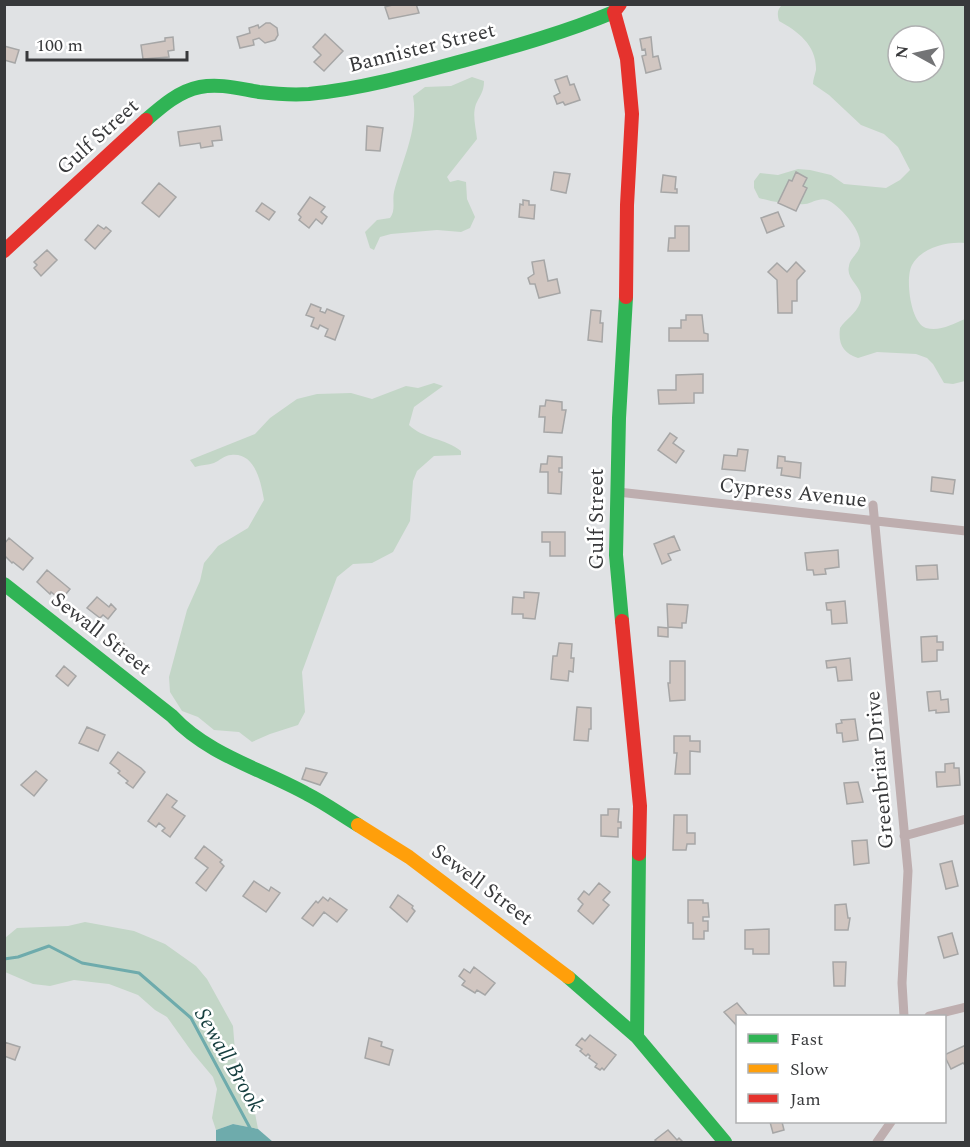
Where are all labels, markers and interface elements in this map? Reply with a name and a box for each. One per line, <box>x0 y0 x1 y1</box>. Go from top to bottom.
street label: Bannister Street <box>345 14 499 82</box>
scale bar <box>27 24 188 62</box>
north arrow <box>886 24 946 84</box>
text: 100 m <box>36 32 83 59</box>
text: N <box>889 44 915 60</box>
street label: Gulf Street <box>50 91 146 183</box>
street label: Gulf Street <box>581 468 613 570</box>
street label: Cypress Avenue <box>718 469 868 517</box>
street label: Sewall Street <box>44 584 158 684</box>
street label: Greenbriar Drive <box>857 690 903 850</box>
street label: Sewell Street <box>424 836 540 934</box>
water label: Sewall Brook <box>186 1002 272 1118</box>
legend <box>736 1015 946 1123</box>
text: Fast <box>790 1026 823 1053</box>
text: Slow <box>790 1056 829 1083</box>
text: Jam <box>790 1086 821 1113</box>

